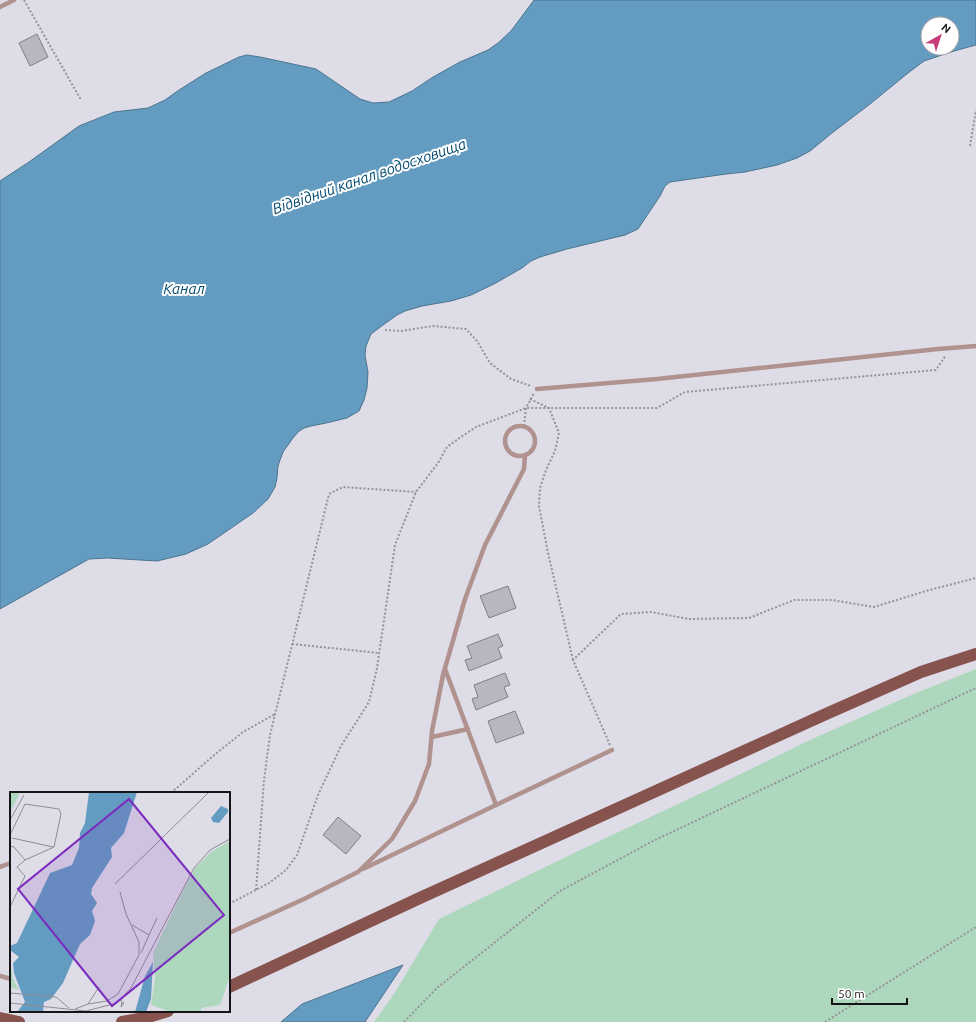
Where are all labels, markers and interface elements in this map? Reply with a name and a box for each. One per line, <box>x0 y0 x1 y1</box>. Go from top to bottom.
north arrow <box>920 16 960 56</box>
text: N <box>939 21 953 35</box>
water label: Відвідний канал водосховища <box>270 135 468 217</box>
water label: Канал <box>163 280 205 297</box>
inset map <box>10 792 230 1012</box>
scale bar <box>832 980 907 1006</box>
text: 50 m <box>838 987 865 1000</box>

